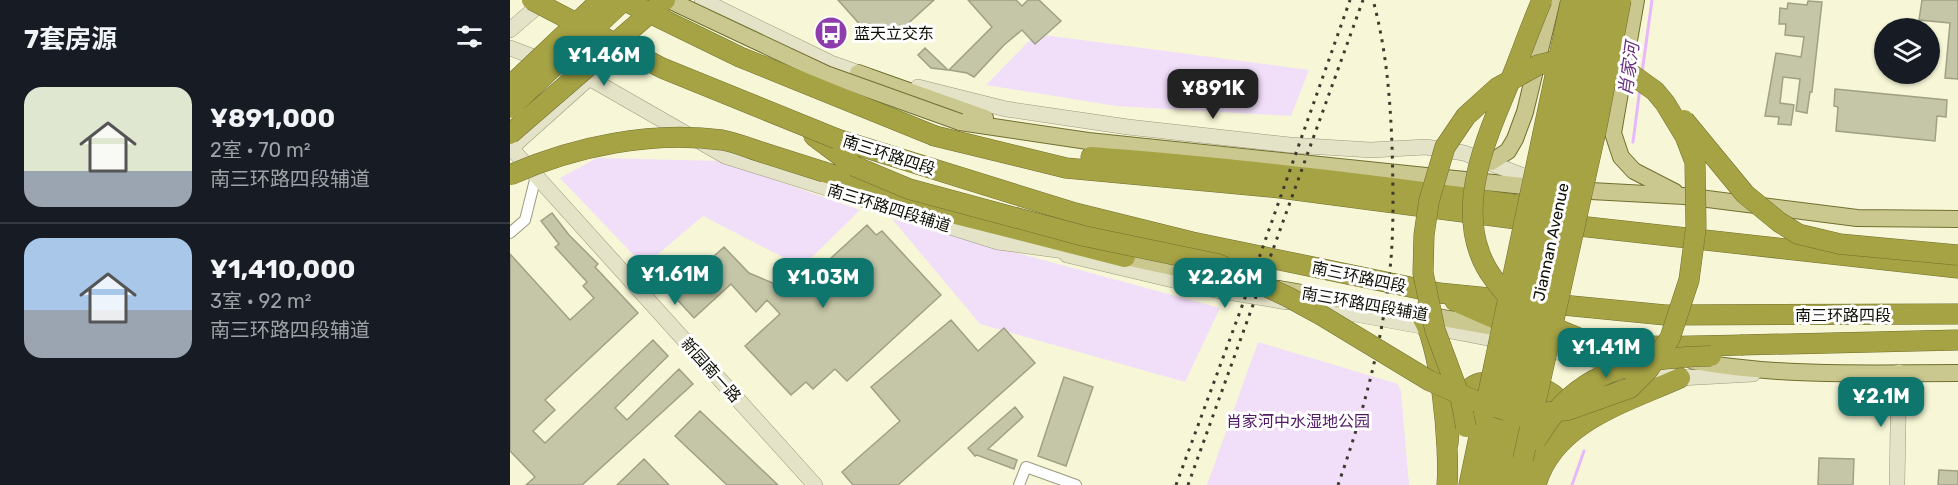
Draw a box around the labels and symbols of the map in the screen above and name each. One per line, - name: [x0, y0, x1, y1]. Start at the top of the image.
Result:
- bus stop icon: 蓝天立交东: [813, 15, 849, 51]
- place label: 蓝天立交东: [854, 24, 934, 43]
- pin: ¥1.46M: [555, 36, 653, 87]
- water label: 肖家河: [1614, 38, 1644, 97]
- pin: ¥891K: [1171, 69, 1255, 120]
- street label: 南三环路四段: [840, 131, 938, 179]
- street label: 南三环路四段辅道: [825, 180, 953, 236]
- street label: Jiannan Avenue: [1529, 181, 1573, 303]
- pin: ¥1.61M: [626, 255, 724, 306]
- pin: ¥1.03M: [774, 258, 872, 309]
- pin: ¥2.26M: [1176, 258, 1274, 309]
- street label: 南三环路四段: [1310, 258, 1408, 296]
- street label: 南三环路四段辅道: [1300, 284, 1430, 324]
- street label: 南三环路四段: [1795, 306, 1891, 325]
- pin: ¥1.41M: [1557, 328, 1655, 379]
- street label: 新园南一路: [677, 334, 745, 406]
- pin: ¥2.1M: [1839, 377, 1923, 428]
- park label: 肖家河中水湿地公园: [1226, 412, 1370, 431]

